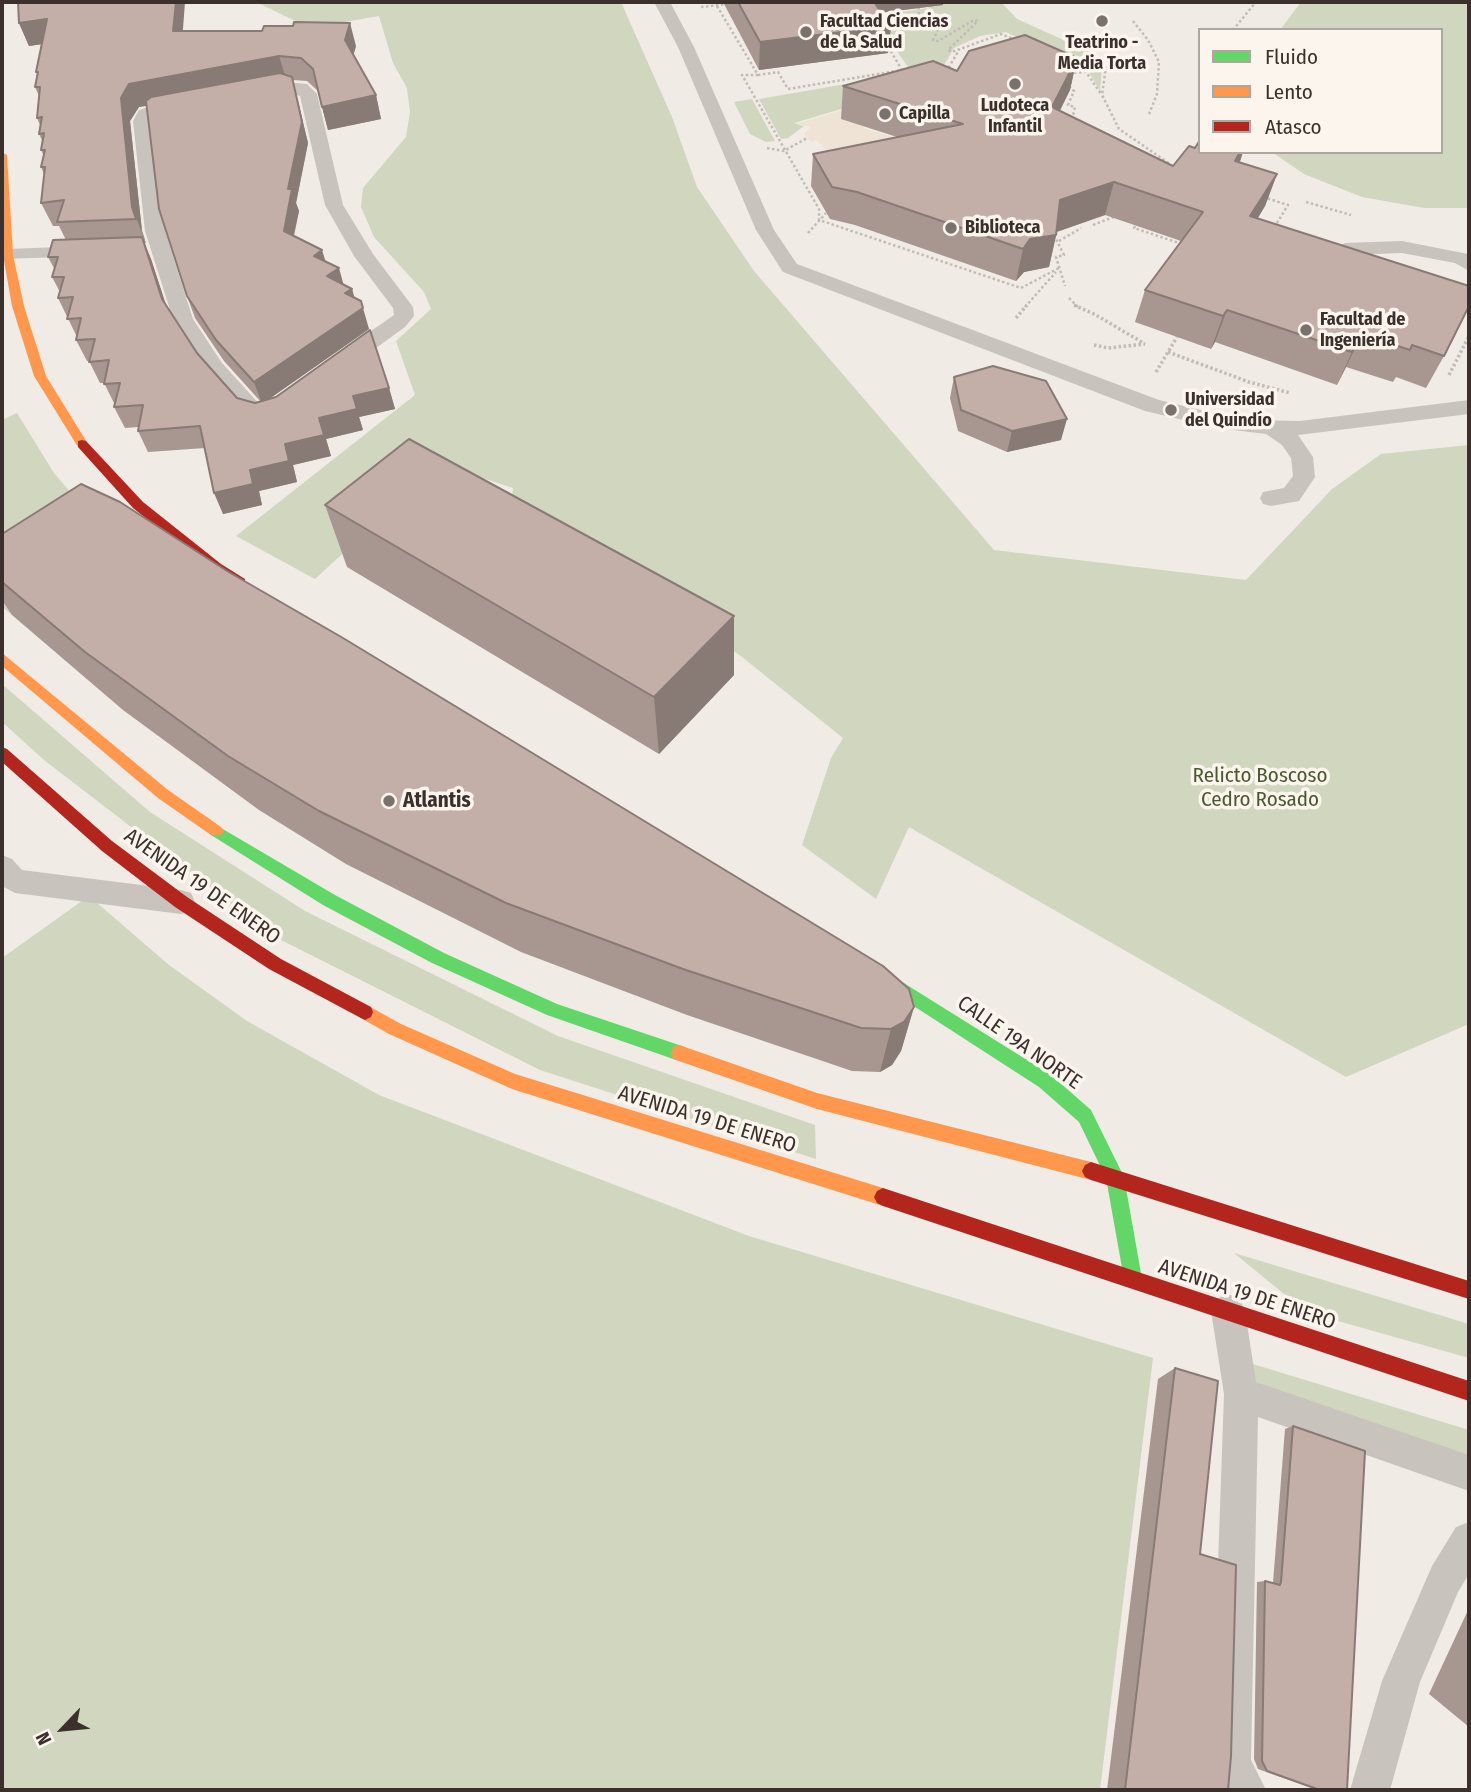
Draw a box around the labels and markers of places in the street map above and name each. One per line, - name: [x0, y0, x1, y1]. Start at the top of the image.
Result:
- place label: Facultad Ciencias de la Salud: [820, 11, 948, 54]
- marker: Teatrino - Media Torta: [1094, 13, 1110, 29]
- marker: Facultad Ciencias de la Salud: [798, 24, 814, 40]
- place label: Teatrino - Media Torta: [1058, 32, 1146, 74]
- marker: Ludoteca Infantil: [1007, 76, 1023, 92]
- place label: Ludoteca Infantil: [981, 95, 1049, 138]
- place label: Capilla: [899, 103, 950, 125]
- marker: Capilla: [877, 106, 893, 122]
- place label: Biblioteca: [965, 217, 1040, 239]
- marker: Biblioteca: [943, 220, 959, 236]
- place label: Facultad de Ingeniería: [1320, 309, 1405, 352]
- marker: Facultad de Ingeniería: [1298, 322, 1314, 338]
- place label: Universidad del Quindío: [1185, 389, 1275, 432]
- marker: Universidad del Quindío: [1163, 402, 1179, 418]
- place label: Atlantis: [403, 788, 471, 814]
- marker: Atlantis: [381, 793, 397, 809]

